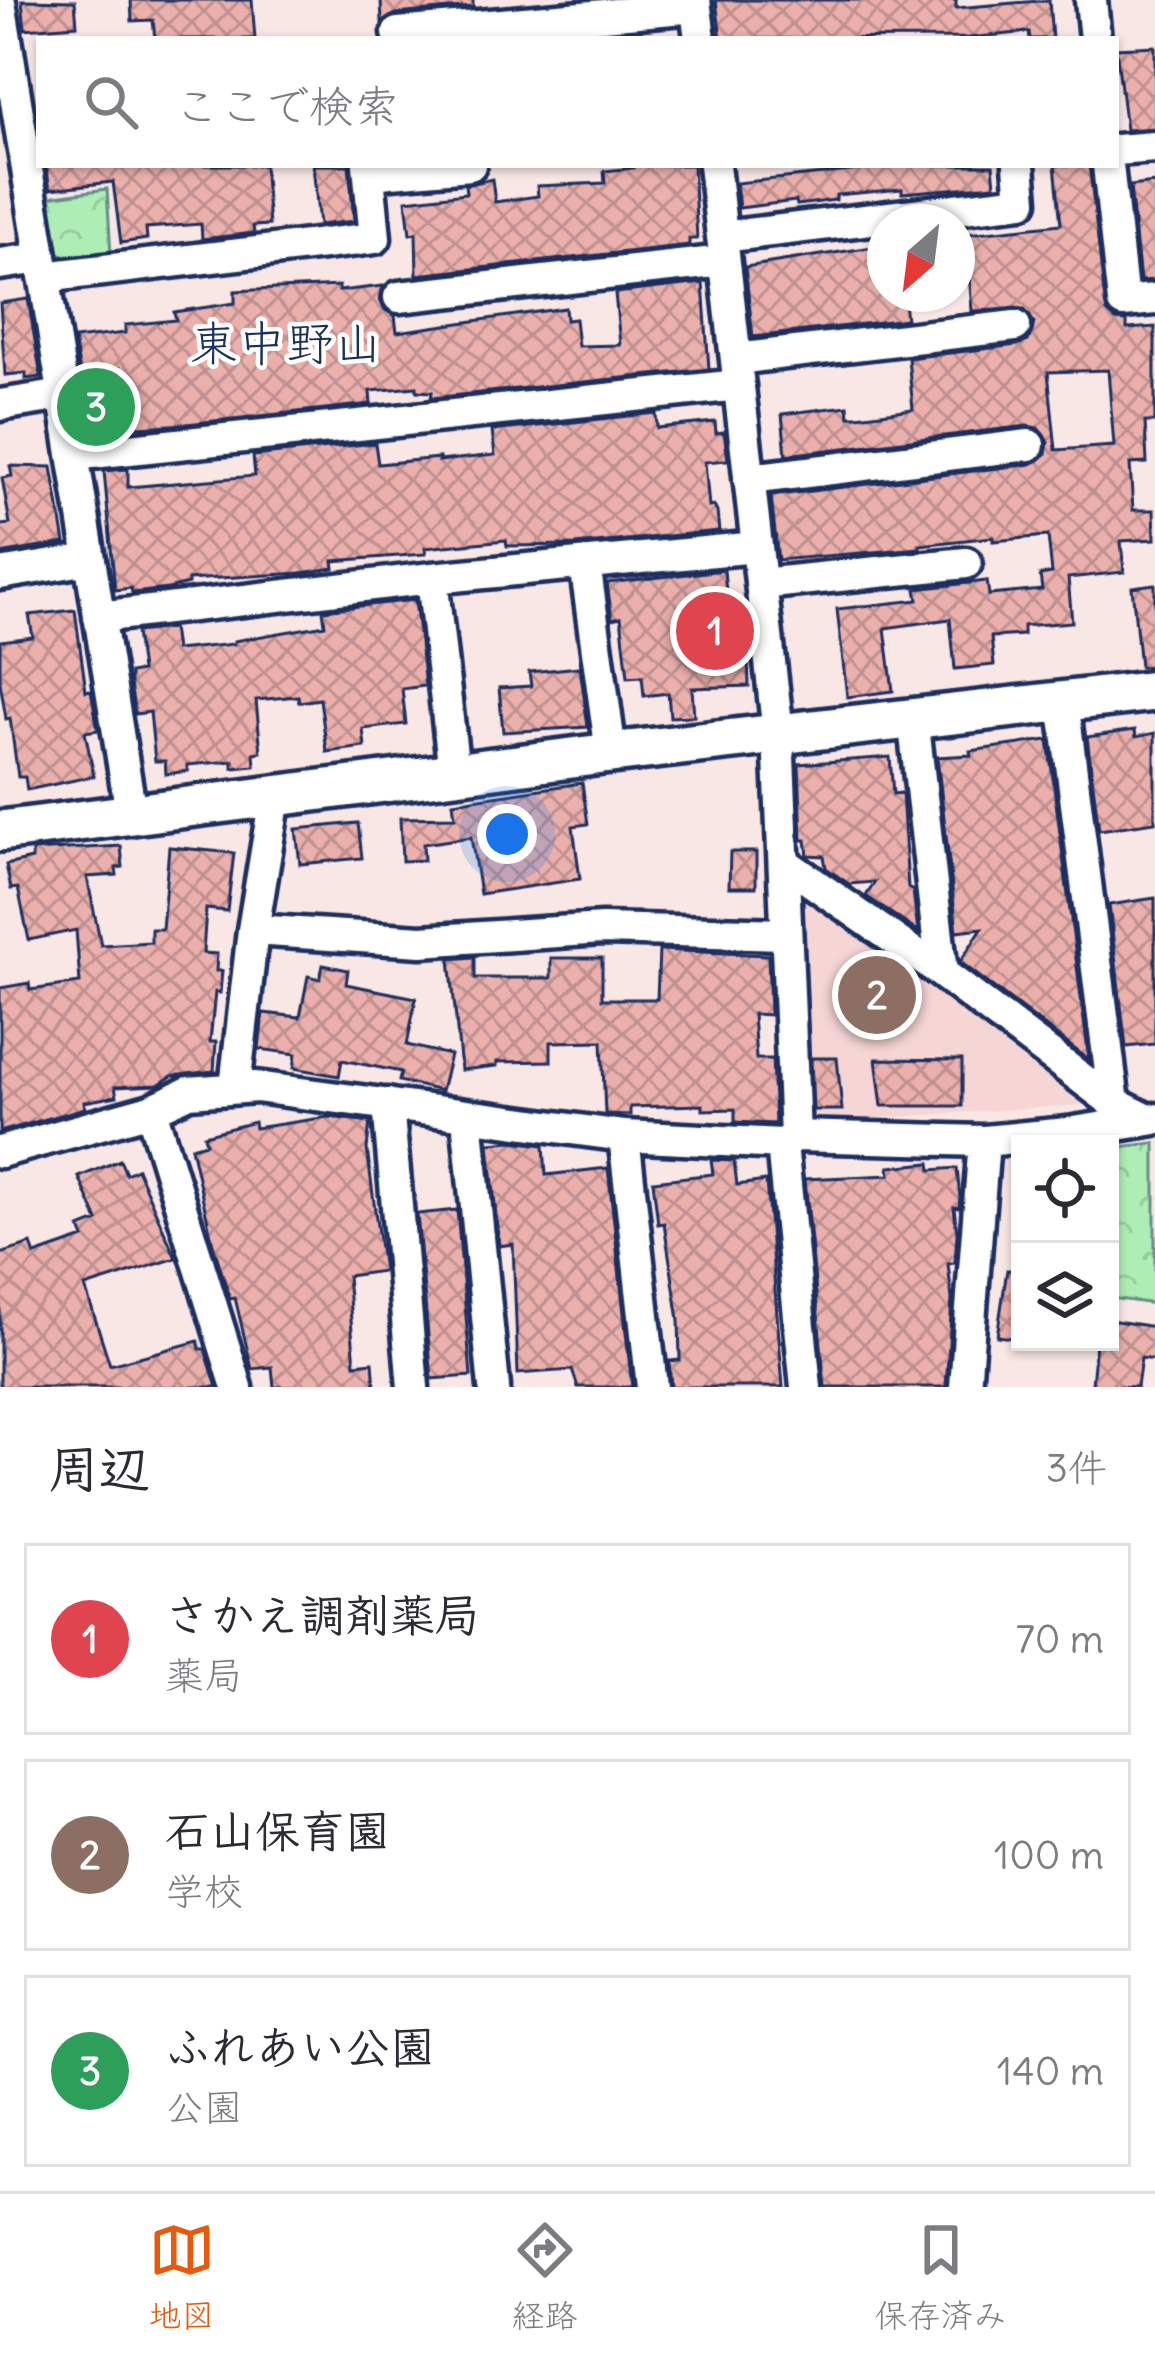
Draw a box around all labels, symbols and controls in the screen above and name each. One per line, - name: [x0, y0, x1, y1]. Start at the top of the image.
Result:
- search box: [36, 36, 1119, 168]
- icon: search: [78, 69, 144, 135]
- text: ここで検索: [174, 78, 399, 134]
- north arrow: [867, 204, 975, 312]
- district label: 東中野山: [190, 313, 382, 373]
- pin: 3: [57, 362, 135, 452]
- pin: 1: [676, 586, 754, 676]
- your location: [477, 804, 537, 864]
- pin: 2: [838, 950, 916, 1040]
- map controls: [1011, 1135, 1119, 1351]
- button: locate: [1011, 1135, 1119, 1243]
- button: layers: [1011, 1243, 1119, 1351]
- text: 周辺: [48, 1437, 150, 1501]
- text: 3件: [1046, 1444, 1107, 1493]
- text: さかえ調剤薬局: [165, 1587, 480, 1643]
- text: 1: [82, 1615, 98, 1664]
- text: 70 m: [1016, 1615, 1104, 1664]
- text: 薬局: [165, 1651, 243, 1700]
- text: 石山保育園: [165, 1803, 390, 1859]
- text: 2: [79, 1831, 101, 1880]
- text: 100 m: [994, 1831, 1104, 1880]
- text: 学校: [165, 1867, 243, 1916]
- text: ふれあい公園: [165, 2019, 435, 2075]
- text: 3: [79, 2047, 101, 2096]
- text: 140 m: [997, 2047, 1104, 2096]
- text: 公園: [165, 2083, 243, 2132]
- tab: 地図: [149, 2217, 215, 2337]
- tab: 経路: [512, 2217, 578, 2337]
- tab: 保存済み: [875, 2217, 1007, 2337]

